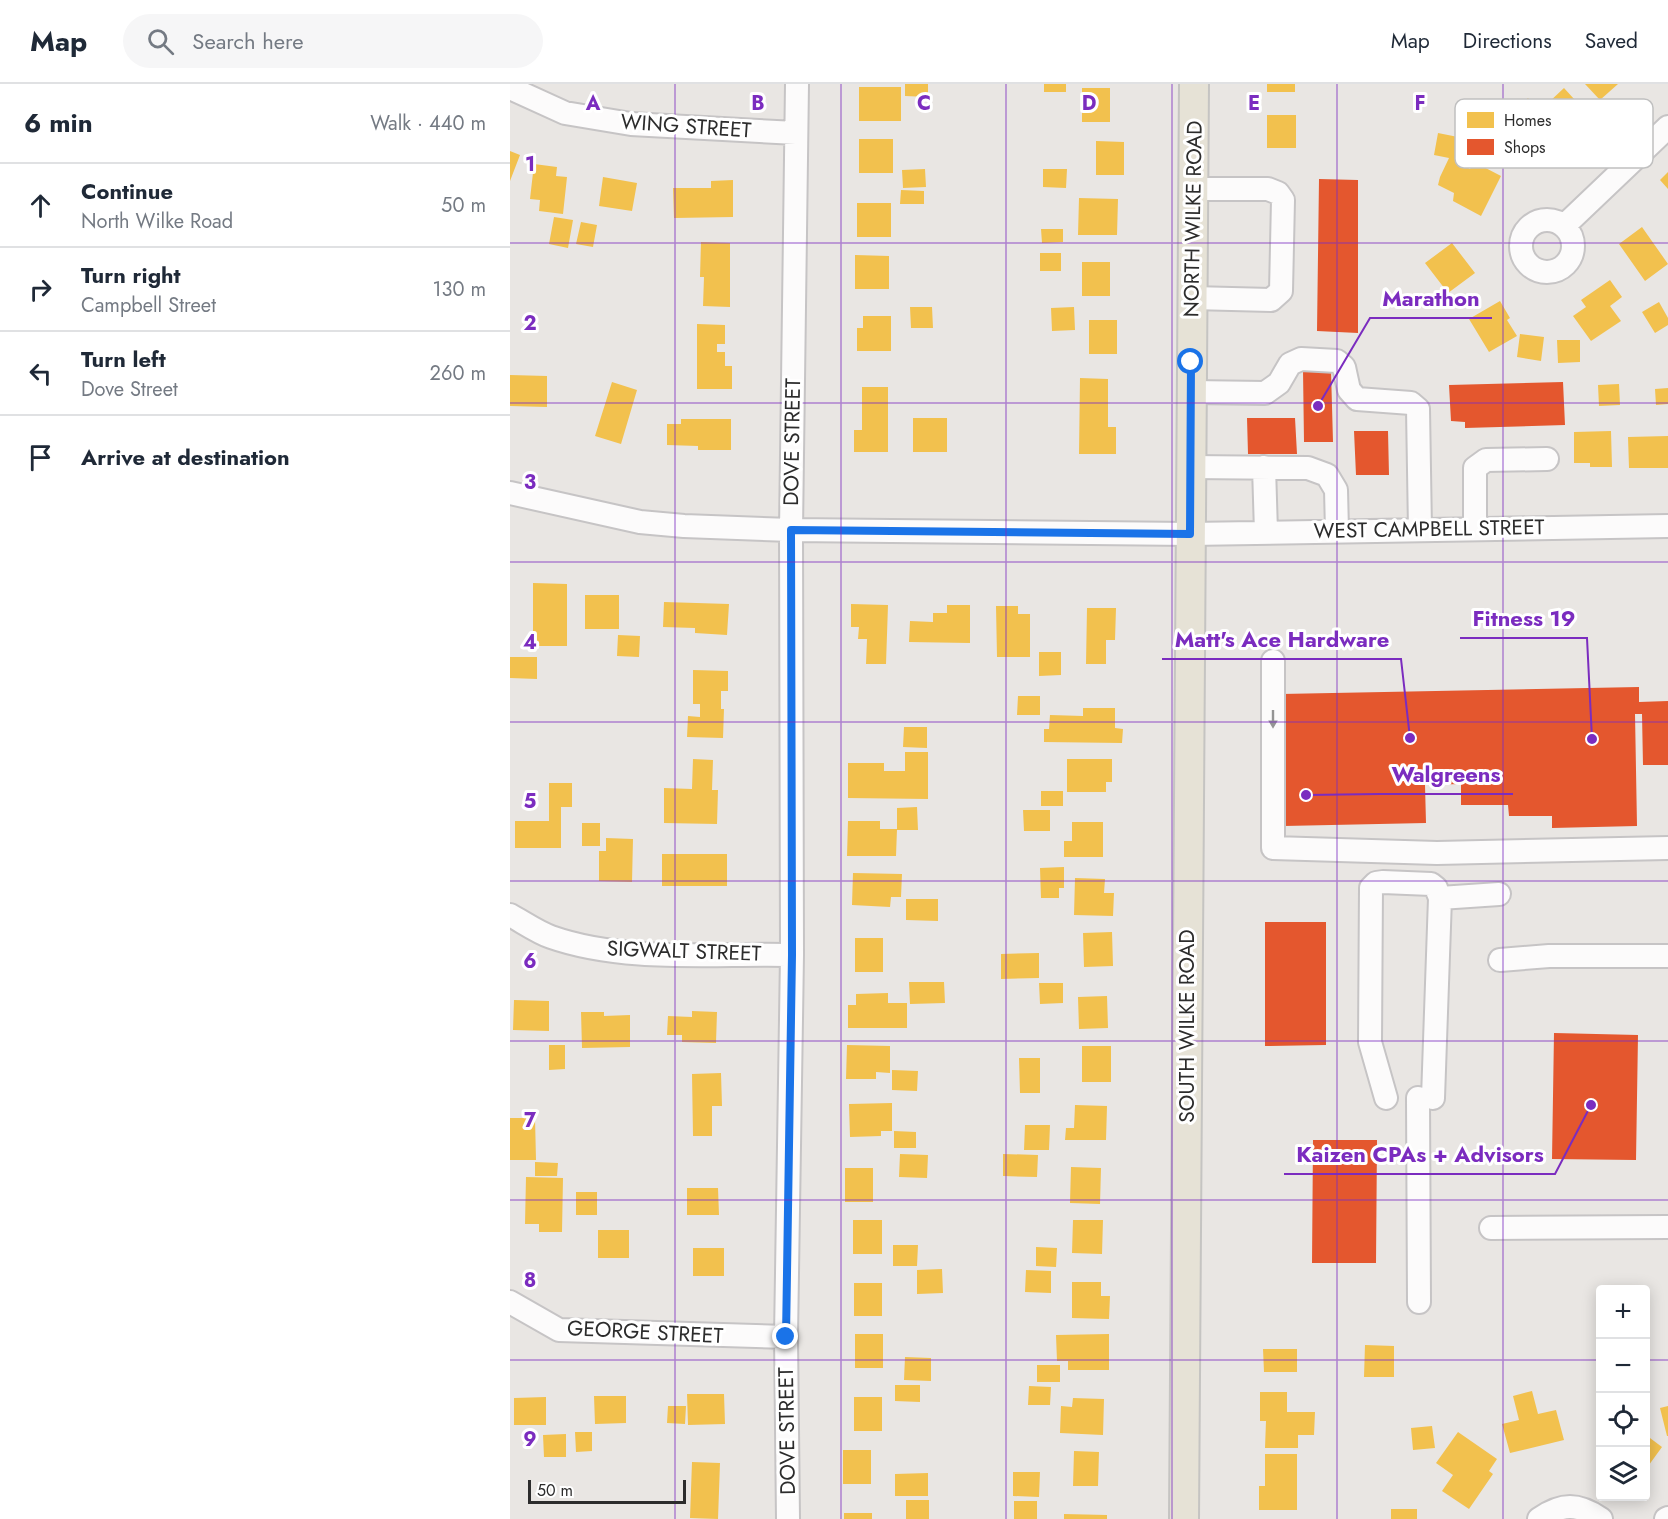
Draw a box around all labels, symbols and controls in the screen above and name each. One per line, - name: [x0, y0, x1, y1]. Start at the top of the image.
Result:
- search box: [123, 14, 543, 68]
- text: Map: [30, 21, 87, 62]
- icon: search: [144, 25, 177, 58]
- text: Search here: [192, 25, 304, 57]
- text: Map: [1391, 26, 1430, 56]
- text: Directions: [1463, 26, 1552, 56]
- text: Saved: [1585, 26, 1638, 56]
- text: A: [585, 89, 601, 118]
- text: B: [751, 89, 765, 118]
- text: C: [917, 89, 931, 118]
- text: D: [1082, 89, 1096, 118]
- text: E: [1248, 89, 1260, 118]
- text: F: [1414, 89, 1426, 118]
- legend: [1455, 99, 1653, 168]
- text: 6 min: [24, 104, 93, 142]
- street label: WING STREET: [620, 106, 752, 146]
- text: Walk · 440 m: [370, 109, 486, 138]
- text: Homes: [1504, 109, 1551, 132]
- street label: NORTH WILKE ROAD: [1176, 120, 1210, 318]
- text: Shops: [1504, 136, 1545, 159]
- text: 1: [525, 150, 535, 179]
- text: Continue: [81, 175, 173, 207]
- icon: ahead: [24, 189, 57, 222]
- text: 50 m: [441, 191, 486, 220]
- text: North Wilke Road: [81, 207, 233, 236]
- text: Turn right: [81, 259, 181, 291]
- icon: right: [24, 273, 57, 306]
- text: 130 m: [432, 275, 486, 304]
- callout: Marathon: [1370, 278, 1492, 318]
- text: Marathon: [1382, 282, 1480, 314]
- text: Campbell Street: [81, 291, 216, 320]
- text: 2: [523, 309, 537, 338]
- text: Turn left: [81, 343, 166, 375]
- route start: [1177, 348, 1203, 374]
- icon: left: [24, 357, 57, 390]
- text: 260 m: [430, 359, 486, 388]
- text: Dove Street: [81, 375, 178, 404]
- street label: DOVE STREET: [776, 378, 808, 506]
- icon: arrive: [24, 441, 57, 474]
- text: Arrive at destination: [81, 441, 290, 473]
- text: 3: [524, 468, 536, 497]
- street label: WEST CAMPBELL STREET: [1313, 512, 1545, 546]
- callout: Fitness 19: [1460, 598, 1587, 638]
- text: Fitness 19: [1472, 602, 1576, 634]
- callout: Matt's Ace Hardware: [1162, 619, 1401, 659]
- text: Matt's Ace Hardware: [1175, 623, 1389, 655]
- text: 4: [523, 628, 537, 657]
- one-way arrow: [1268, 710, 1278, 729]
- callout: Walgreens: [1379, 754, 1513, 794]
- text: Walgreens: [1391, 758, 1501, 790]
- text: 5: [524, 787, 537, 816]
- street label: SOUTH WILKE ROAD: [1172, 929, 1202, 1123]
- street label: SIGWALT STREET: [606, 933, 762, 969]
- text: 6: [523, 947, 537, 976]
- text: 7: [524, 1106, 537, 1135]
- callout: Kaizen CPAs + Advisors: [1284, 1134, 1555, 1174]
- text: Kaizen CPAs + Advisors: [1296, 1138, 1544, 1170]
- text: 8: [524, 1266, 536, 1295]
- map controls: [1596, 1285, 1650, 1501]
- button: +: [1596, 1285, 1650, 1339]
- street label: GEORGE STREET: [566, 1313, 724, 1351]
- route end: [772, 1323, 798, 1349]
- button: −: [1596, 1339, 1650, 1393]
- street label: DOVE STREET: [771, 1367, 803, 1495]
- button: locate: [1596, 1393, 1650, 1447]
- text: 9: [523, 1425, 537, 1454]
- button: layers: [1596, 1447, 1650, 1501]
- scale bar: [528, 1477, 686, 1504]
- text: 50 m: [537, 1479, 573, 1502]

